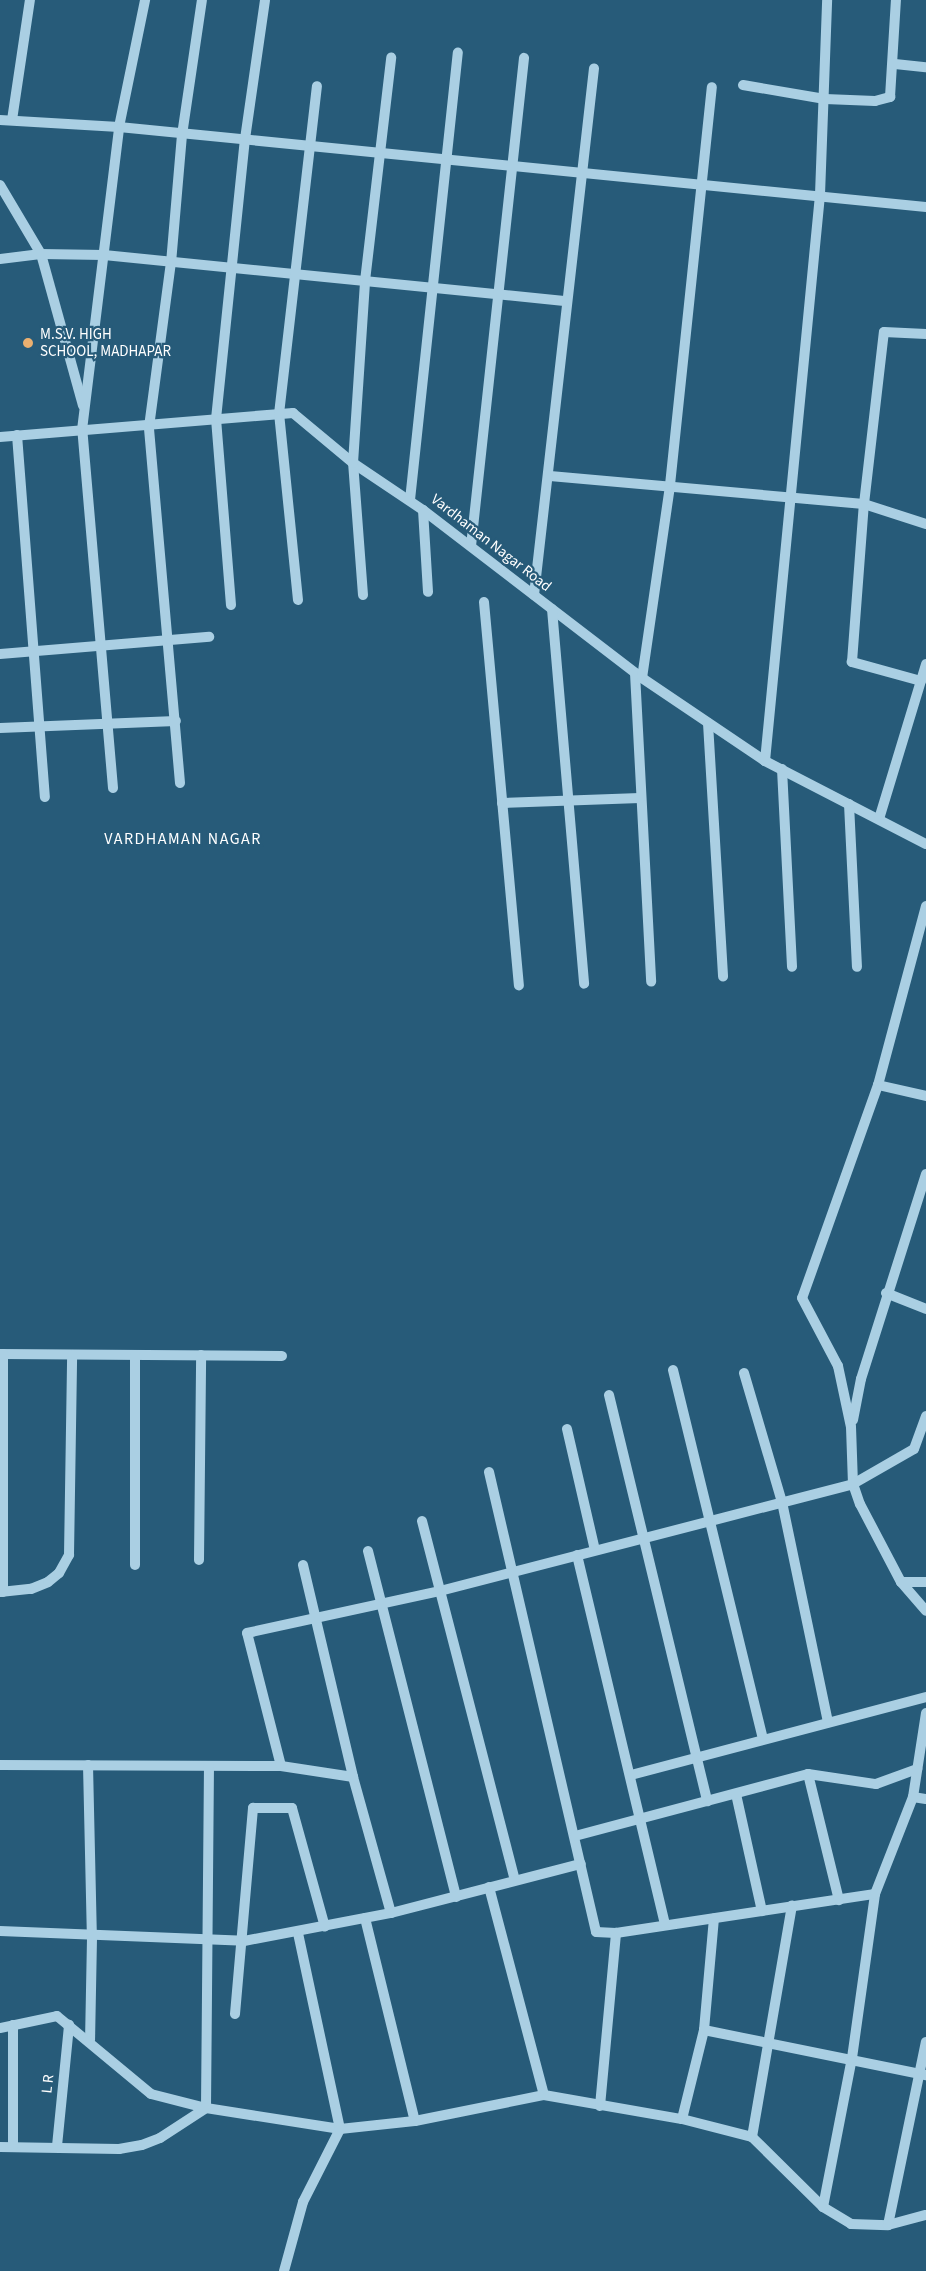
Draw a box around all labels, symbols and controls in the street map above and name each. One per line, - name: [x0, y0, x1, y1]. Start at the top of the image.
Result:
- place label: M.S.V. HIGH SCHOOL, MADHAPAR: [40, 325, 171, 360]
- marker: M.S.V. HIGH SCHOOL, MADHAPAR: [21, 336, 35, 350]
- street label: Vardhaman Nagar Road: [427, 490, 555, 596]
- district label: VARDHAMAN NAGAR: [104, 829, 262, 849]
- street label: L R: [38, 2074, 58, 2094]

